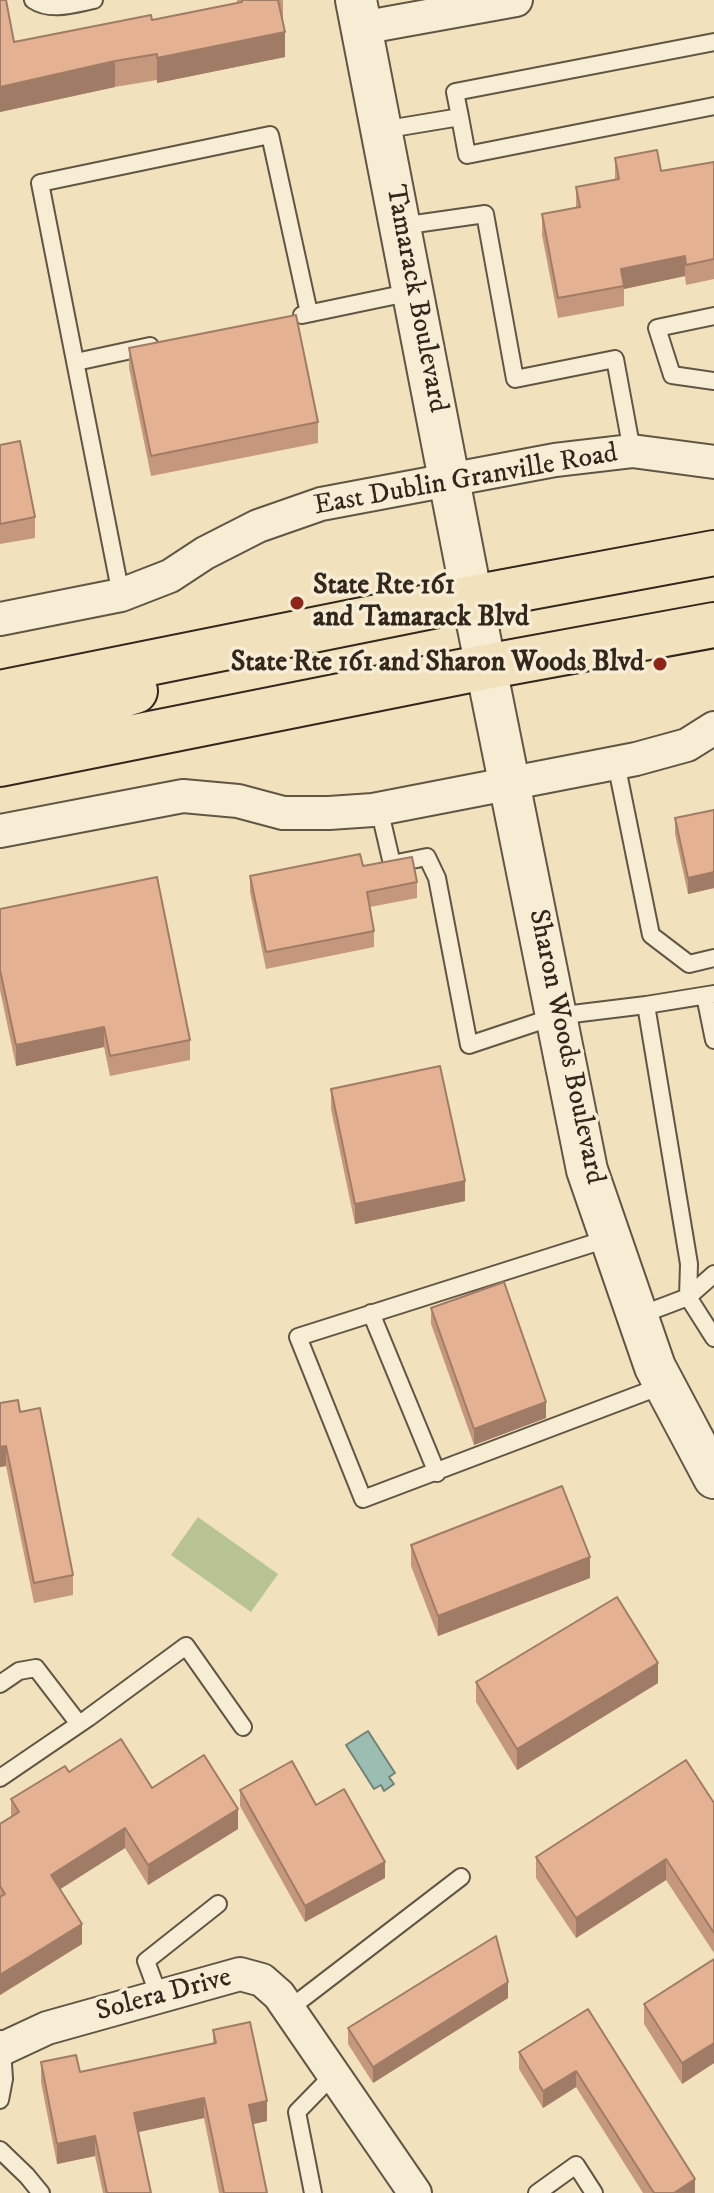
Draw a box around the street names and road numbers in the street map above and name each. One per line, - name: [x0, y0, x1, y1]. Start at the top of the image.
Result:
- street label: Tamarack Boulevard: [376, 182, 454, 416]
- street label: East Dublin Granville Road: [311, 438, 621, 524]
- street label: Sharon Woods Boulevard: [519, 907, 611, 1187]
- street label: Solera Drive: [93, 1962, 235, 2030]

